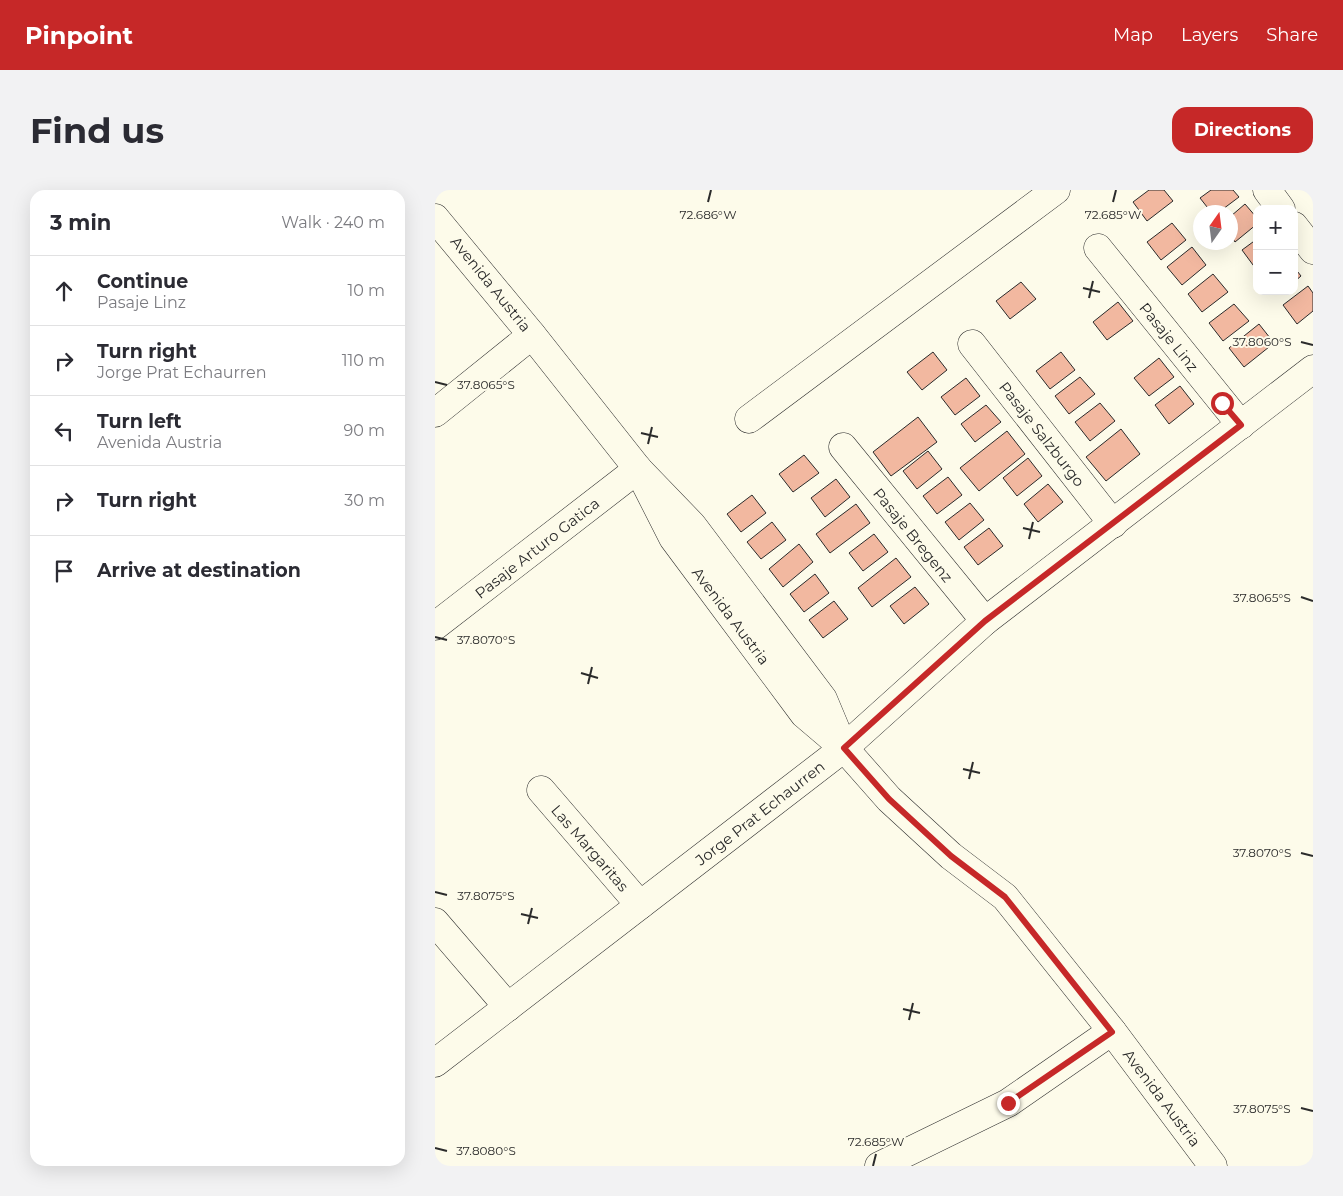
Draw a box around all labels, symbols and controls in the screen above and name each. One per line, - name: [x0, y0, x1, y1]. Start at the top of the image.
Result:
- text: Pinpoint: [25, 21, 133, 50]
- text: Map: [1113, 24, 1153, 46]
- text: Layers: [1181, 24, 1238, 46]
- text: Share: [1266, 24, 1318, 46]
- button: Directions: [1172, 107, 1313, 153]
- text: Find us: [30, 109, 164, 152]
- north arrow: [1193, 205, 1238, 250]
- map controls: [1253, 205, 1298, 295]
- button: +: [1253, 205, 1298, 250]
- text: 72.686°W: [679, 207, 737, 222]
- text: 72.685°W: [1085, 207, 1141, 222]
- text: 3 min: [50, 210, 111, 235]
- text: Walk · 240 m: [281, 213, 385, 232]
- street label: Avenida Austria: [447, 232, 535, 336]
- button: −: [1253, 250, 1298, 295]
- text: Continue: [97, 270, 188, 293]
- icon: ahead: [50, 277, 78, 305]
- text: 10 m: [347, 281, 385, 300]
- text: Pasaje Linz: [97, 293, 186, 312]
- street label: Pasaje Linz: [1135, 299, 1203, 376]
- text: 37.8060°S: [1232, 334, 1292, 349]
- text: Turn right: [97, 340, 197, 363]
- icon: right: [50, 347, 78, 375]
- text: 110 m: [342, 351, 385, 370]
- text: Jorge Prat Echaurren: [97, 363, 267, 382]
- text: 37.8065°S: [457, 377, 515, 392]
- street label: Pasaje Salzburgo: [995, 378, 1089, 490]
- route start: [1211, 392, 1234, 415]
- text: Turn left: [97, 410, 182, 433]
- icon: left: [50, 417, 78, 445]
- text: 90 m: [343, 421, 385, 440]
- text: Avenida Austria: [97, 433, 222, 452]
- street label: Pasaje Bregenz: [869, 484, 957, 586]
- icon: right: [50, 487, 78, 515]
- text: Turn right: [97, 489, 197, 512]
- text: 30 m: [344, 491, 385, 510]
- street label: Pasaje Arturo Gatica: [471, 493, 603, 603]
- icon: arrive: [50, 557, 78, 585]
- text: Arrive at destination: [97, 559, 301, 582]
- street label: Avenida Austria: [688, 563, 774, 669]
- text: 37.8065°S: [1233, 590, 1291, 605]
- text: 37.8070°S: [457, 632, 515, 647]
- street label: Jorge Prat Echaurren: [691, 757, 828, 870]
- street label: Las Margaritas: [547, 801, 633, 895]
- text: 37.8070°S: [1233, 845, 1291, 860]
- text: 37.8075°S: [457, 888, 515, 903]
- street label: Avenida Austria: [1119, 1045, 1205, 1151]
- route end: [997, 1092, 1020, 1115]
- text: 37.8075°S: [1233, 1101, 1291, 1116]
- text: 72.685°W: [848, 1134, 904, 1149]
- text: 37.8080°S: [456, 1143, 516, 1158]

